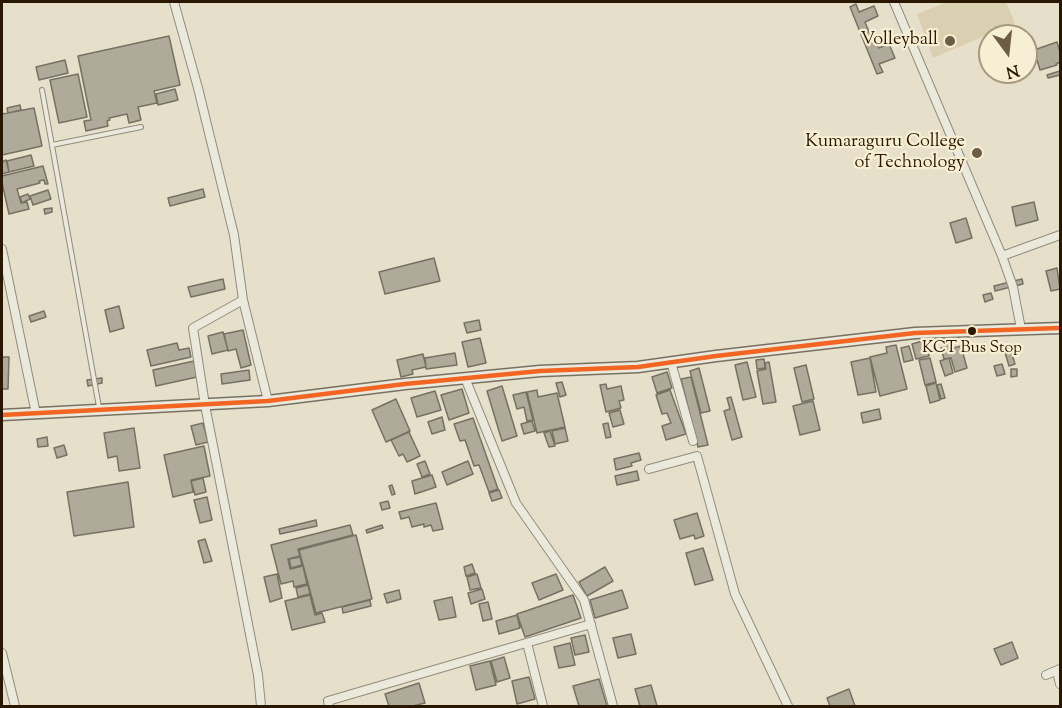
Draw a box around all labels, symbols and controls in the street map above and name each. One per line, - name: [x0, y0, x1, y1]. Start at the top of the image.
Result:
- north arrow: [978, 24, 1038, 84]
- place label: Volleyball: [861, 30, 938, 52]
- marker: Volleyball: [943, 34, 957, 48]
- text: N: [1003, 57, 1021, 83]
- place label: Kumaraguru College of Technology: [805, 132, 965, 174]
- marker: Kumaraguru College of Technology: [970, 146, 984, 160]
- marker: KCT Bus Stop: [966, 325, 978, 337]
- place label: KCT Bus Stop: [922, 339, 1022, 359]

